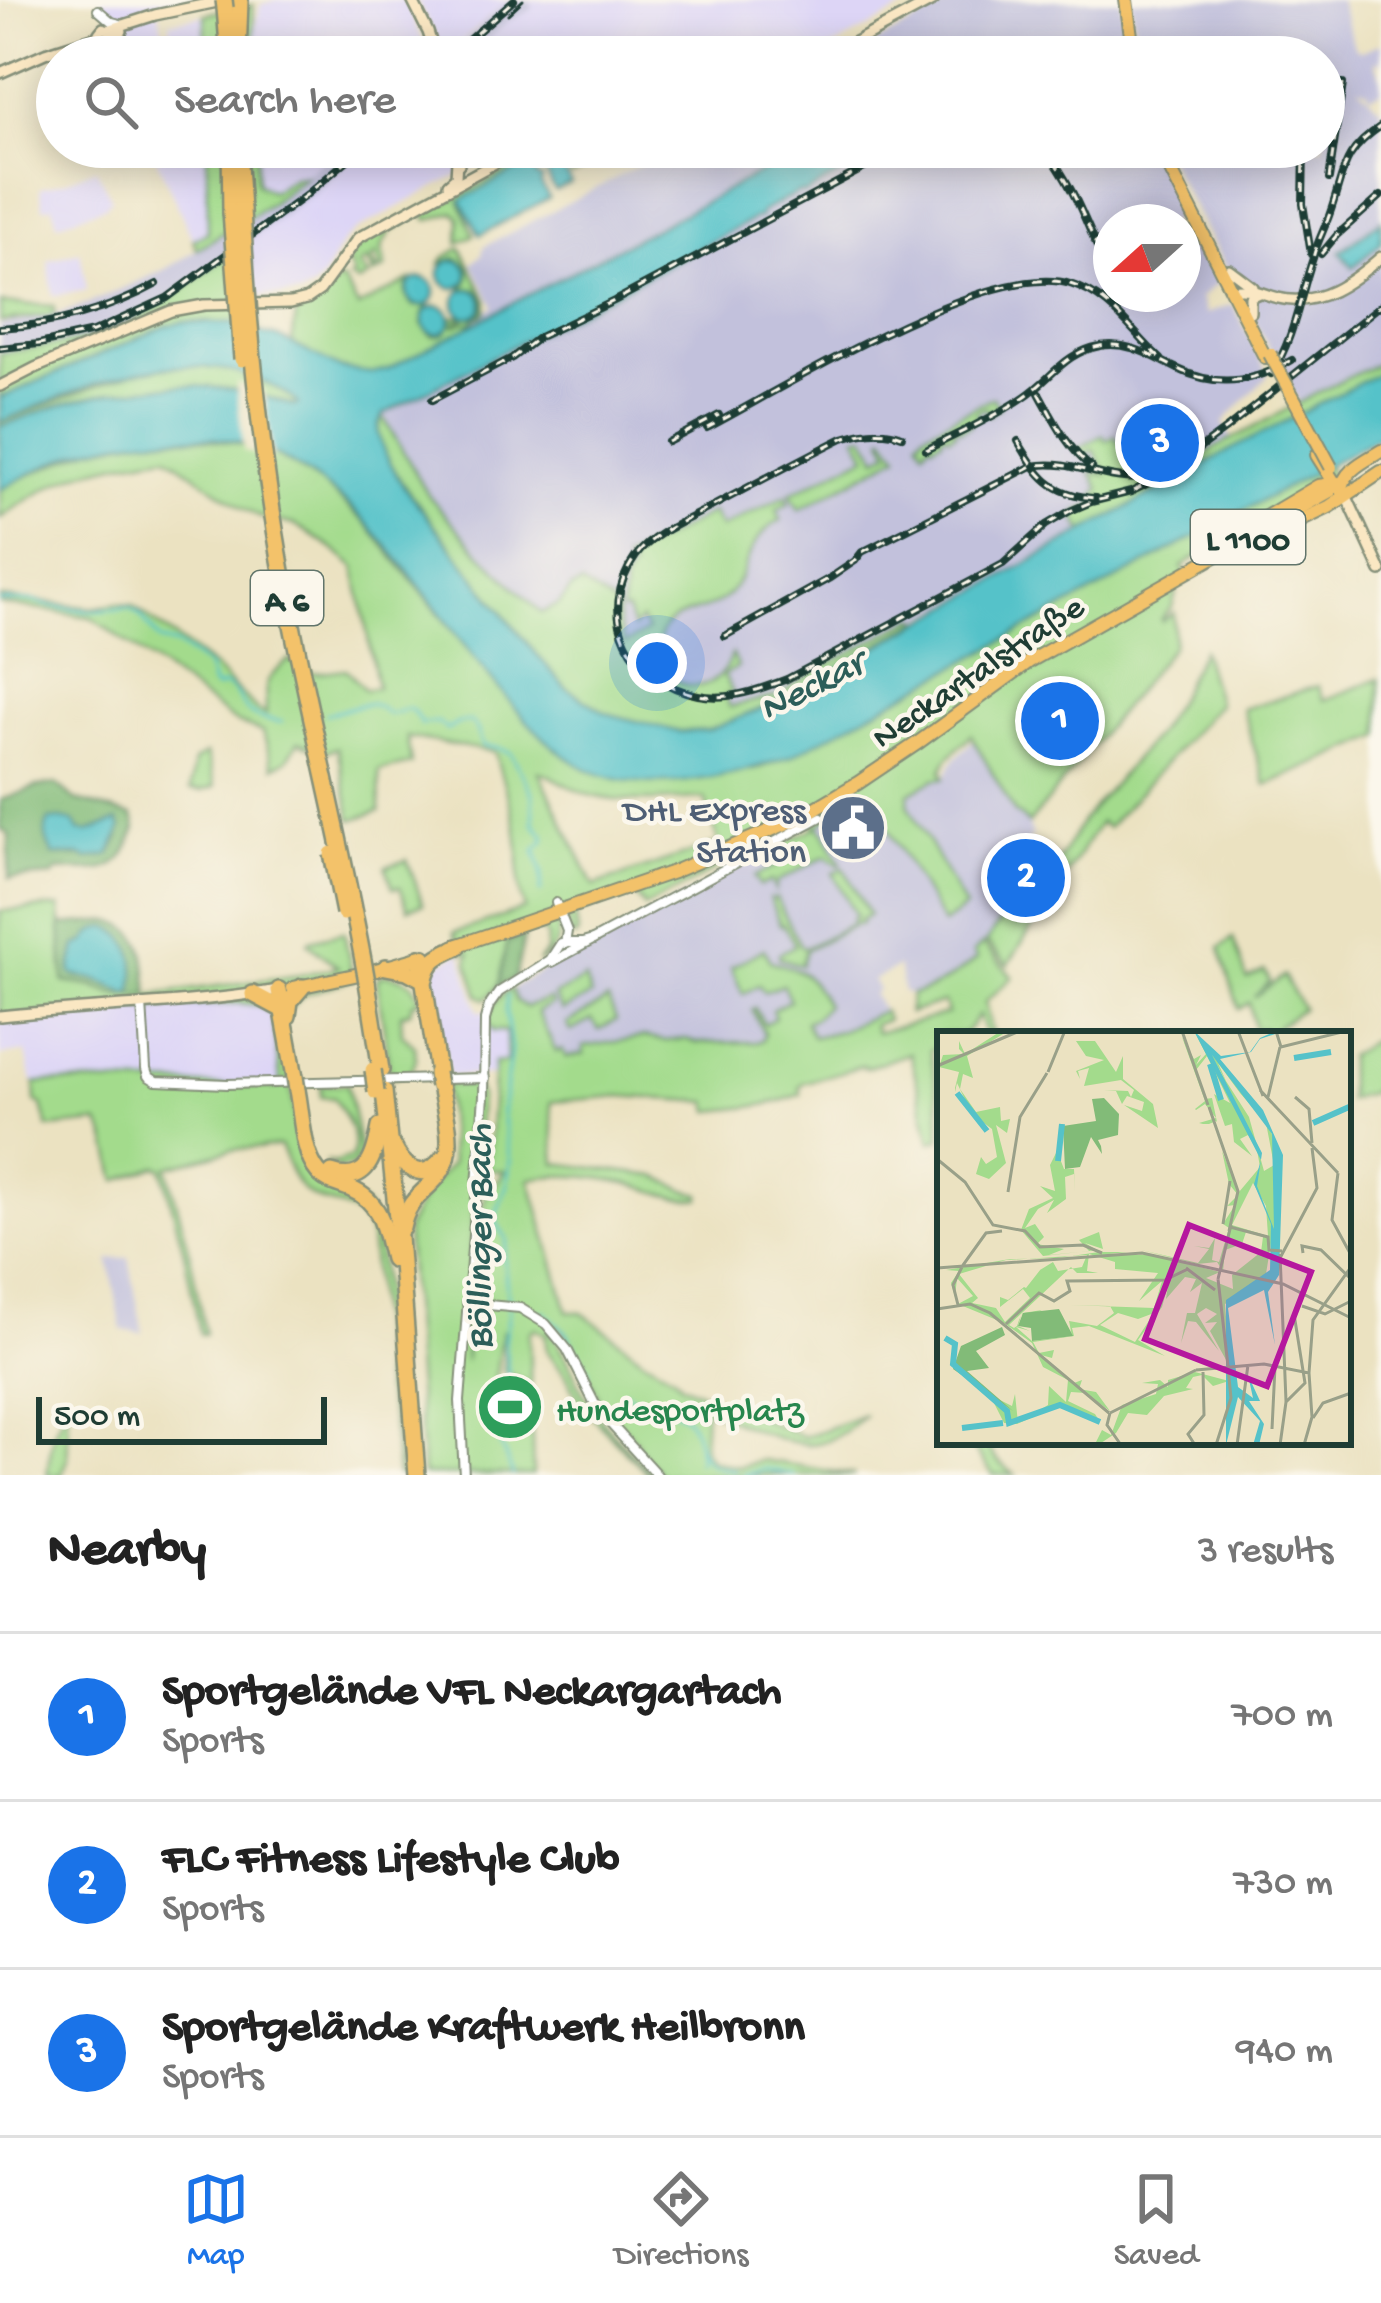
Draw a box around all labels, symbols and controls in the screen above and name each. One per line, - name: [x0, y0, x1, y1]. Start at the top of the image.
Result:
- search box: [36, 36, 1345, 168]
- icon: search: [78, 69, 144, 135]
- text: Search here: [174, 76, 396, 129]
- north arrow: [1093, 204, 1201, 312]
- pin: 3: [1121, 398, 1199, 488]
- road number: L 1100: [1191, 510, 1305, 564]
- road number: A 6: [251, 571, 323, 625]
- street label: Neckartalstraße: [865, 587, 1094, 761]
- your location: [627, 633, 687, 693]
- water label: Neckar: [753, 639, 880, 734]
- pin: 1: [1021, 676, 1099, 766]
- place label: DHL Express Station: [621, 792, 808, 876]
- public building icon: DHL Express Station: [818, 793, 888, 863]
- pin: 2: [987, 833, 1065, 923]
- inset map: [937, 1031, 1351, 1445]
- water label: Böllinger Bach: [460, 1123, 506, 1350]
- sports icon: Hundesportplatz: [475, 1372, 545, 1442]
- scale bar: [36, 1391, 327, 1444]
- place label: Hundesportplatz: [556, 1392, 805, 1435]
- text: 500 m: [54, 1399, 140, 1437]
- text: Nearby: [48, 1523, 206, 1583]
- text: 3 results: [1198, 1530, 1333, 1576]
- text: Sportgelände VFL Neckargartach: [162, 1667, 781, 1720]
- text: 1: [79, 1694, 95, 1740]
- text: 700 m: [1232, 1694, 1333, 1740]
- text: Sports: [162, 1720, 264, 1766]
- text: FLC Fitness Lifestyle Club: [162, 1835, 619, 1888]
- text: 2: [77, 1862, 97, 1908]
- text: 730 m: [1233, 1862, 1333, 1908]
- text: Sports: [162, 1888, 264, 1934]
- text: Sportgelände Kraftwerk Heilbronn: [162, 2003, 805, 2056]
- text: 3: [77, 2030, 97, 2076]
- text: 940 m: [1236, 2030, 1333, 2076]
- text: Sports: [162, 2056, 264, 2102]
- tab: Map: [183, 2166, 249, 2276]
- tab: Directions: [614, 2166, 748, 2276]
- tab: Saved: [1114, 2166, 1198, 2276]

